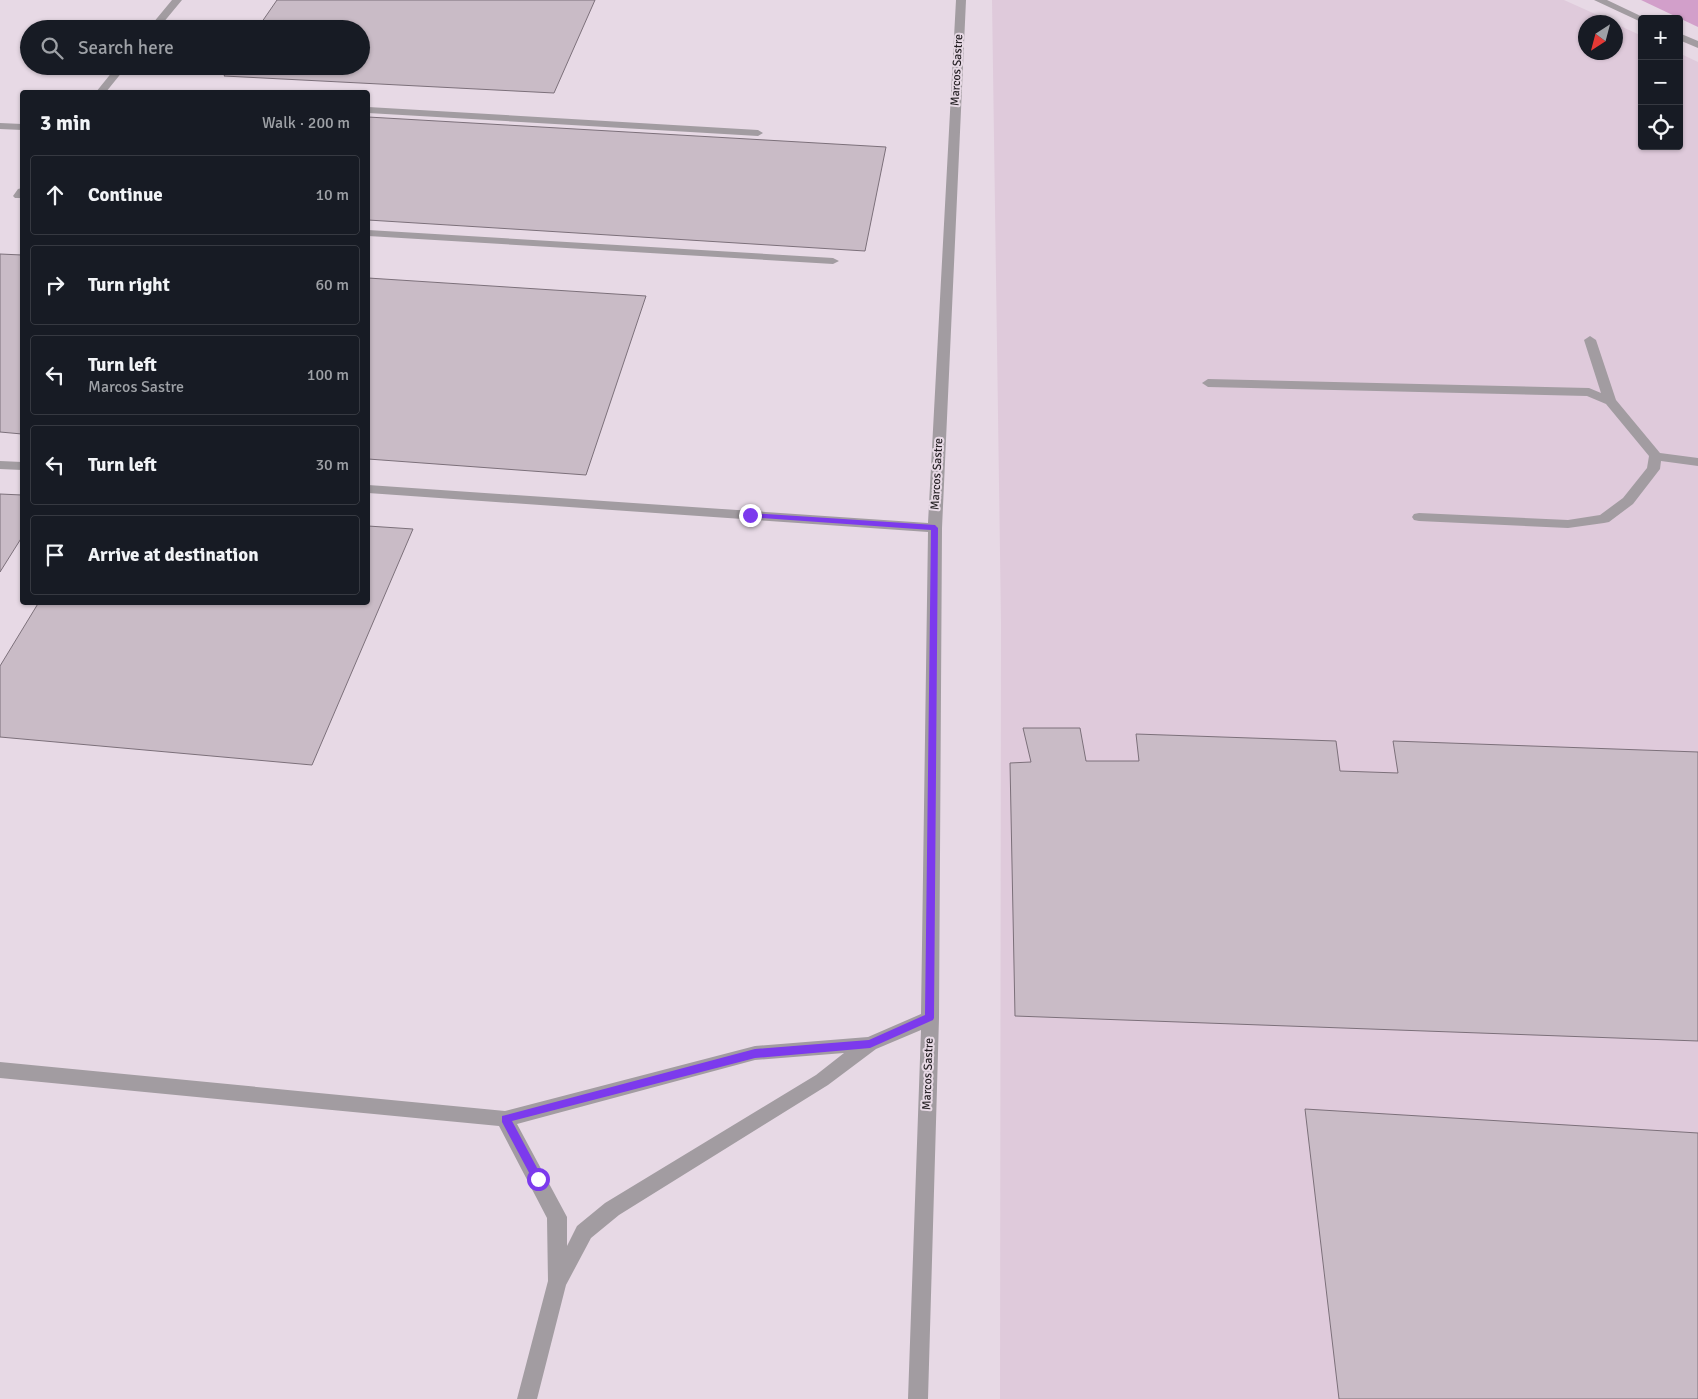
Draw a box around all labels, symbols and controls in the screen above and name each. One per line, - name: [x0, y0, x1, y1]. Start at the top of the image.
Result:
- north arrow: [1578, 15, 1623, 60]
- map controls: [1638, 15, 1683, 150]
- button: +: [1638, 15, 1683, 60]
- search box: [20, 20, 370, 75]
- icon: search: [38, 34, 66, 62]
- street label: Marcos Sastre: [948, 34, 966, 106]
- text: Search here: [78, 36, 174, 60]
- button: −: [1638, 60, 1683, 105]
- button: locate: [1638, 105, 1683, 150]
- text: 3 min: [40, 110, 91, 136]
- text: Walk · 200 m: [262, 113, 350, 133]
- icon: ahead: [41, 181, 69, 209]
- text: Continue: [88, 183, 163, 207]
- text: 10 m: [315, 185, 349, 205]
- icon: right: [41, 271, 69, 299]
- text: Turn right: [88, 273, 170, 297]
- text: 60 m: [315, 275, 349, 295]
- text: Turn left: [88, 353, 157, 377]
- icon: left: [41, 361, 69, 389]
- text: 100 m: [307, 365, 349, 385]
- text: Marcos Sastre: [88, 377, 184, 397]
- street label: Marcos Sastre: [928, 438, 946, 510]
- icon: left: [41, 451, 69, 479]
- text: Turn left: [88, 453, 157, 477]
- text: 30 m: [315, 455, 349, 475]
- route end: [739, 504, 762, 527]
- icon: arrive: [41, 541, 69, 569]
- text: Arrive at destination: [88, 543, 259, 567]
- street label: Marcos Sastre: [919, 1038, 937, 1110]
- route start: [527, 1168, 550, 1191]

